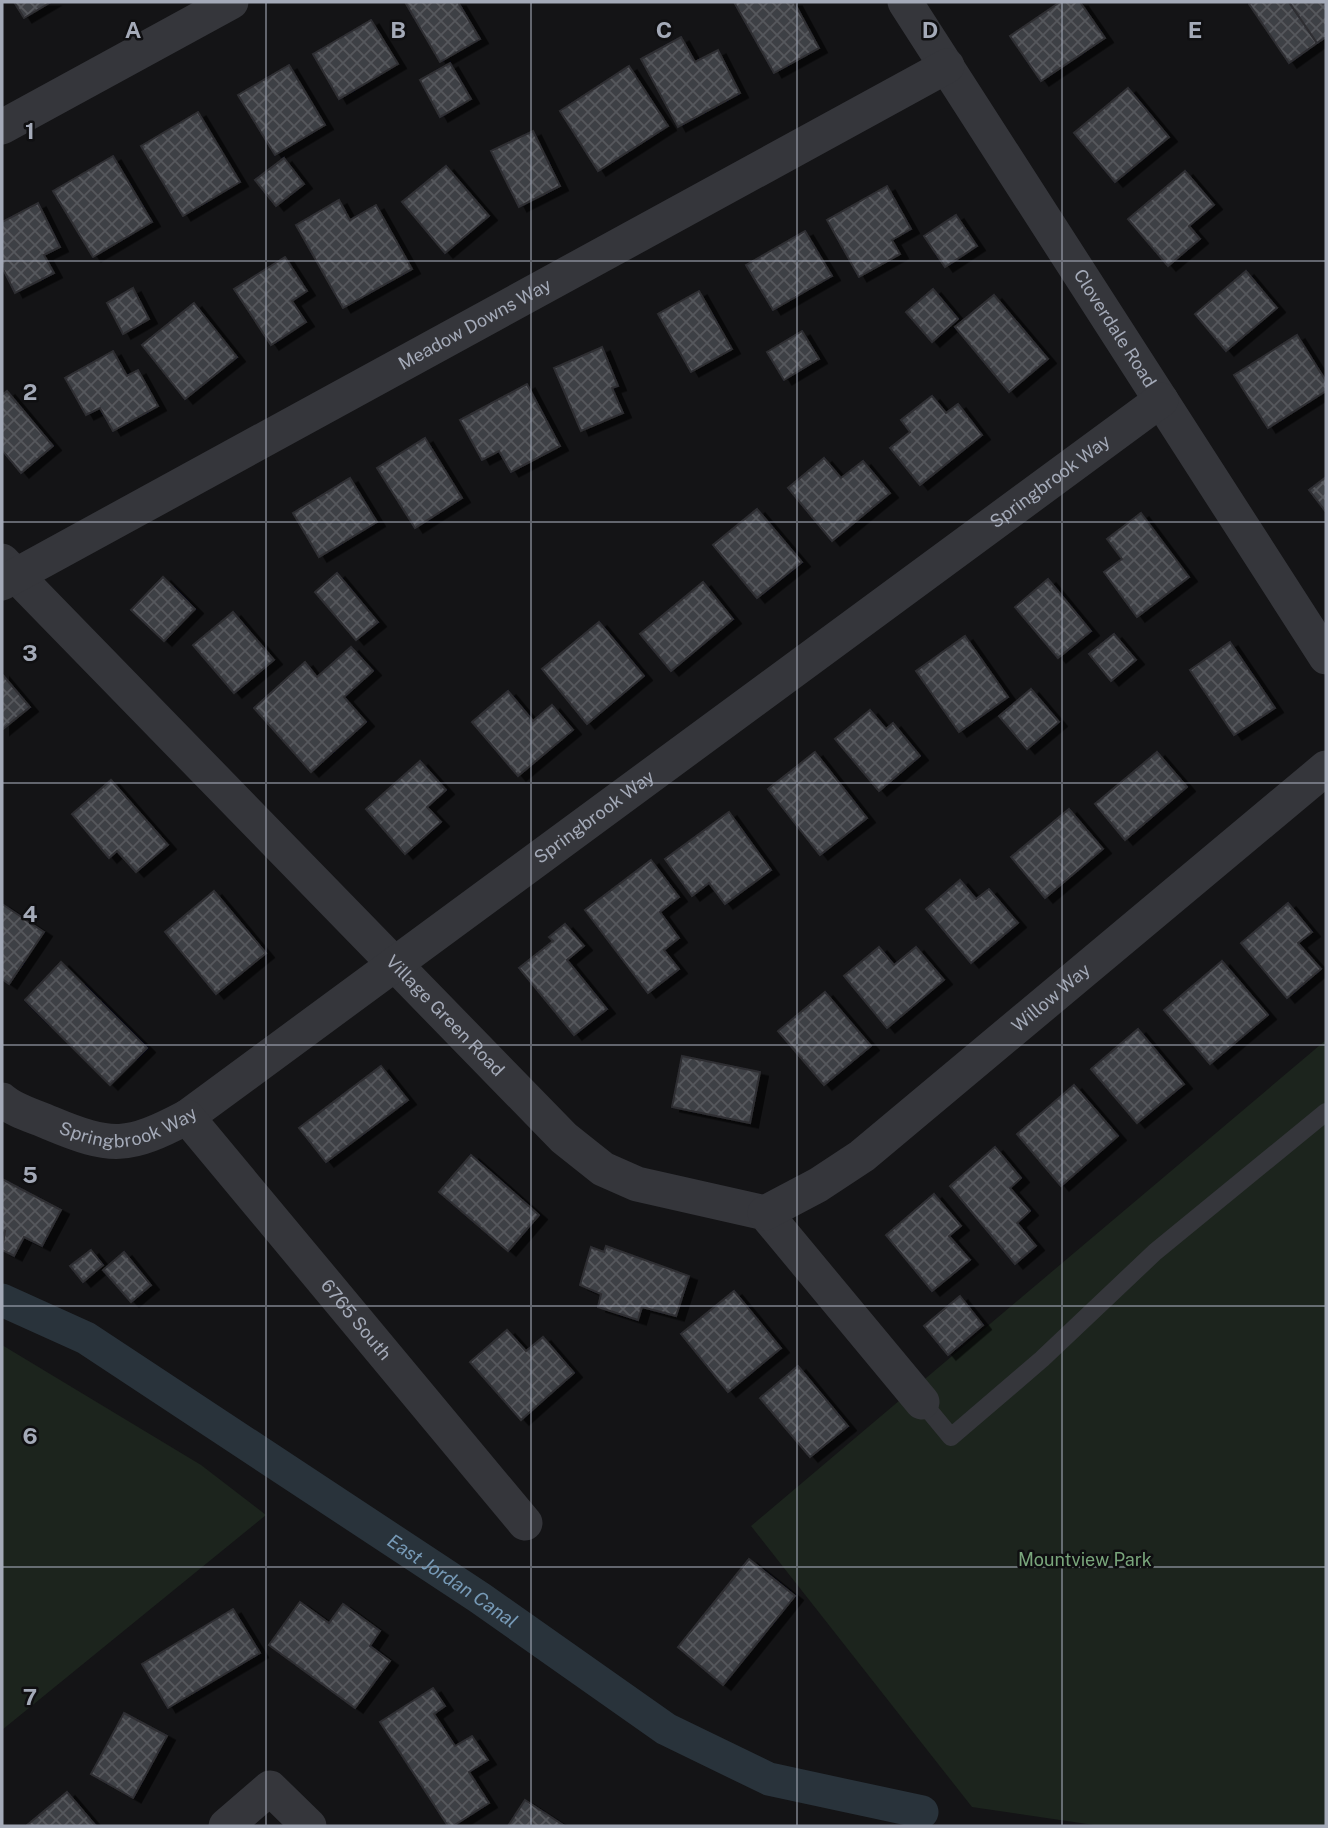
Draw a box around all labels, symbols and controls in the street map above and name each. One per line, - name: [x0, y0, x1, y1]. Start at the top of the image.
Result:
- text: A: [125, 16, 142, 43]
- text: B: [390, 16, 406, 43]
- text: C: [656, 16, 672, 43]
- text: D: [922, 16, 938, 43]
- text: E: [1188, 16, 1202, 43]
- text: 1: [25, 117, 35, 144]
- street label: Cloverdale Road: [1070, 265, 1161, 391]
- street label: Meadow Downs Way: [395, 274, 555, 374]
- text: 2: [23, 378, 37, 405]
- street label: Springbrook Way: [986, 430, 1114, 532]
- text: 3: [22, 639, 38, 666]
- street label: Springbrook Way: [530, 765, 658, 868]
- text: 4: [22, 900, 38, 927]
- street label: Village Green Road: [382, 951, 509, 1080]
- street label: Willow Way: [1007, 959, 1094, 1036]
- street label: Springbrook Way: [56, 1102, 201, 1152]
- text: 5: [22, 1161, 38, 1188]
- street label: 6765 South: [317, 1275, 396, 1364]
- text: 6: [22, 1422, 38, 1449]
- water label: East Jordan Canal: [384, 1529, 522, 1632]
- park label: Mountview Park: [1018, 1549, 1152, 1570]
- text: 7: [23, 1683, 37, 1710]

